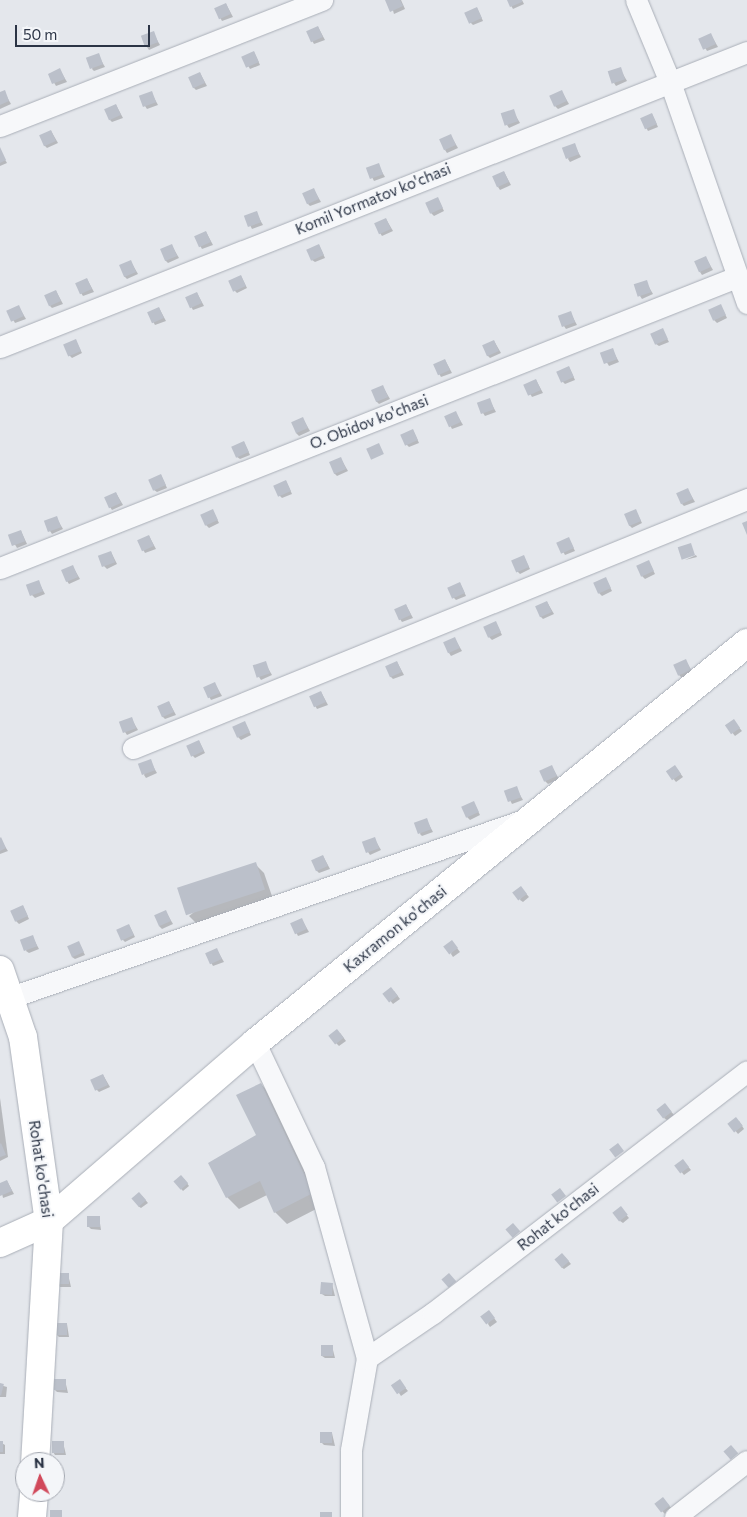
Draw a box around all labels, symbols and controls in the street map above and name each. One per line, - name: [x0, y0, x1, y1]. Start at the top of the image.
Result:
- scale bar: [18, 15, 152, 47]
- text: 50 m: [23, 25, 57, 43]
- street label: Komil Yormatov ko'chasi: [293, 160, 453, 238]
- street label: O. Obidov ko'chasi: [307, 391, 431, 453]
- street label: Kaxramon ko'chasi: [340, 882, 450, 976]
- street label: Rohat ko'chasi: [25, 1119, 57, 1219]
- street label: Rohat ko'chasi: [514, 1180, 602, 1254]
- north arrow: [15, 1452, 65, 1502]
- text: N: [34, 1454, 45, 1471]

